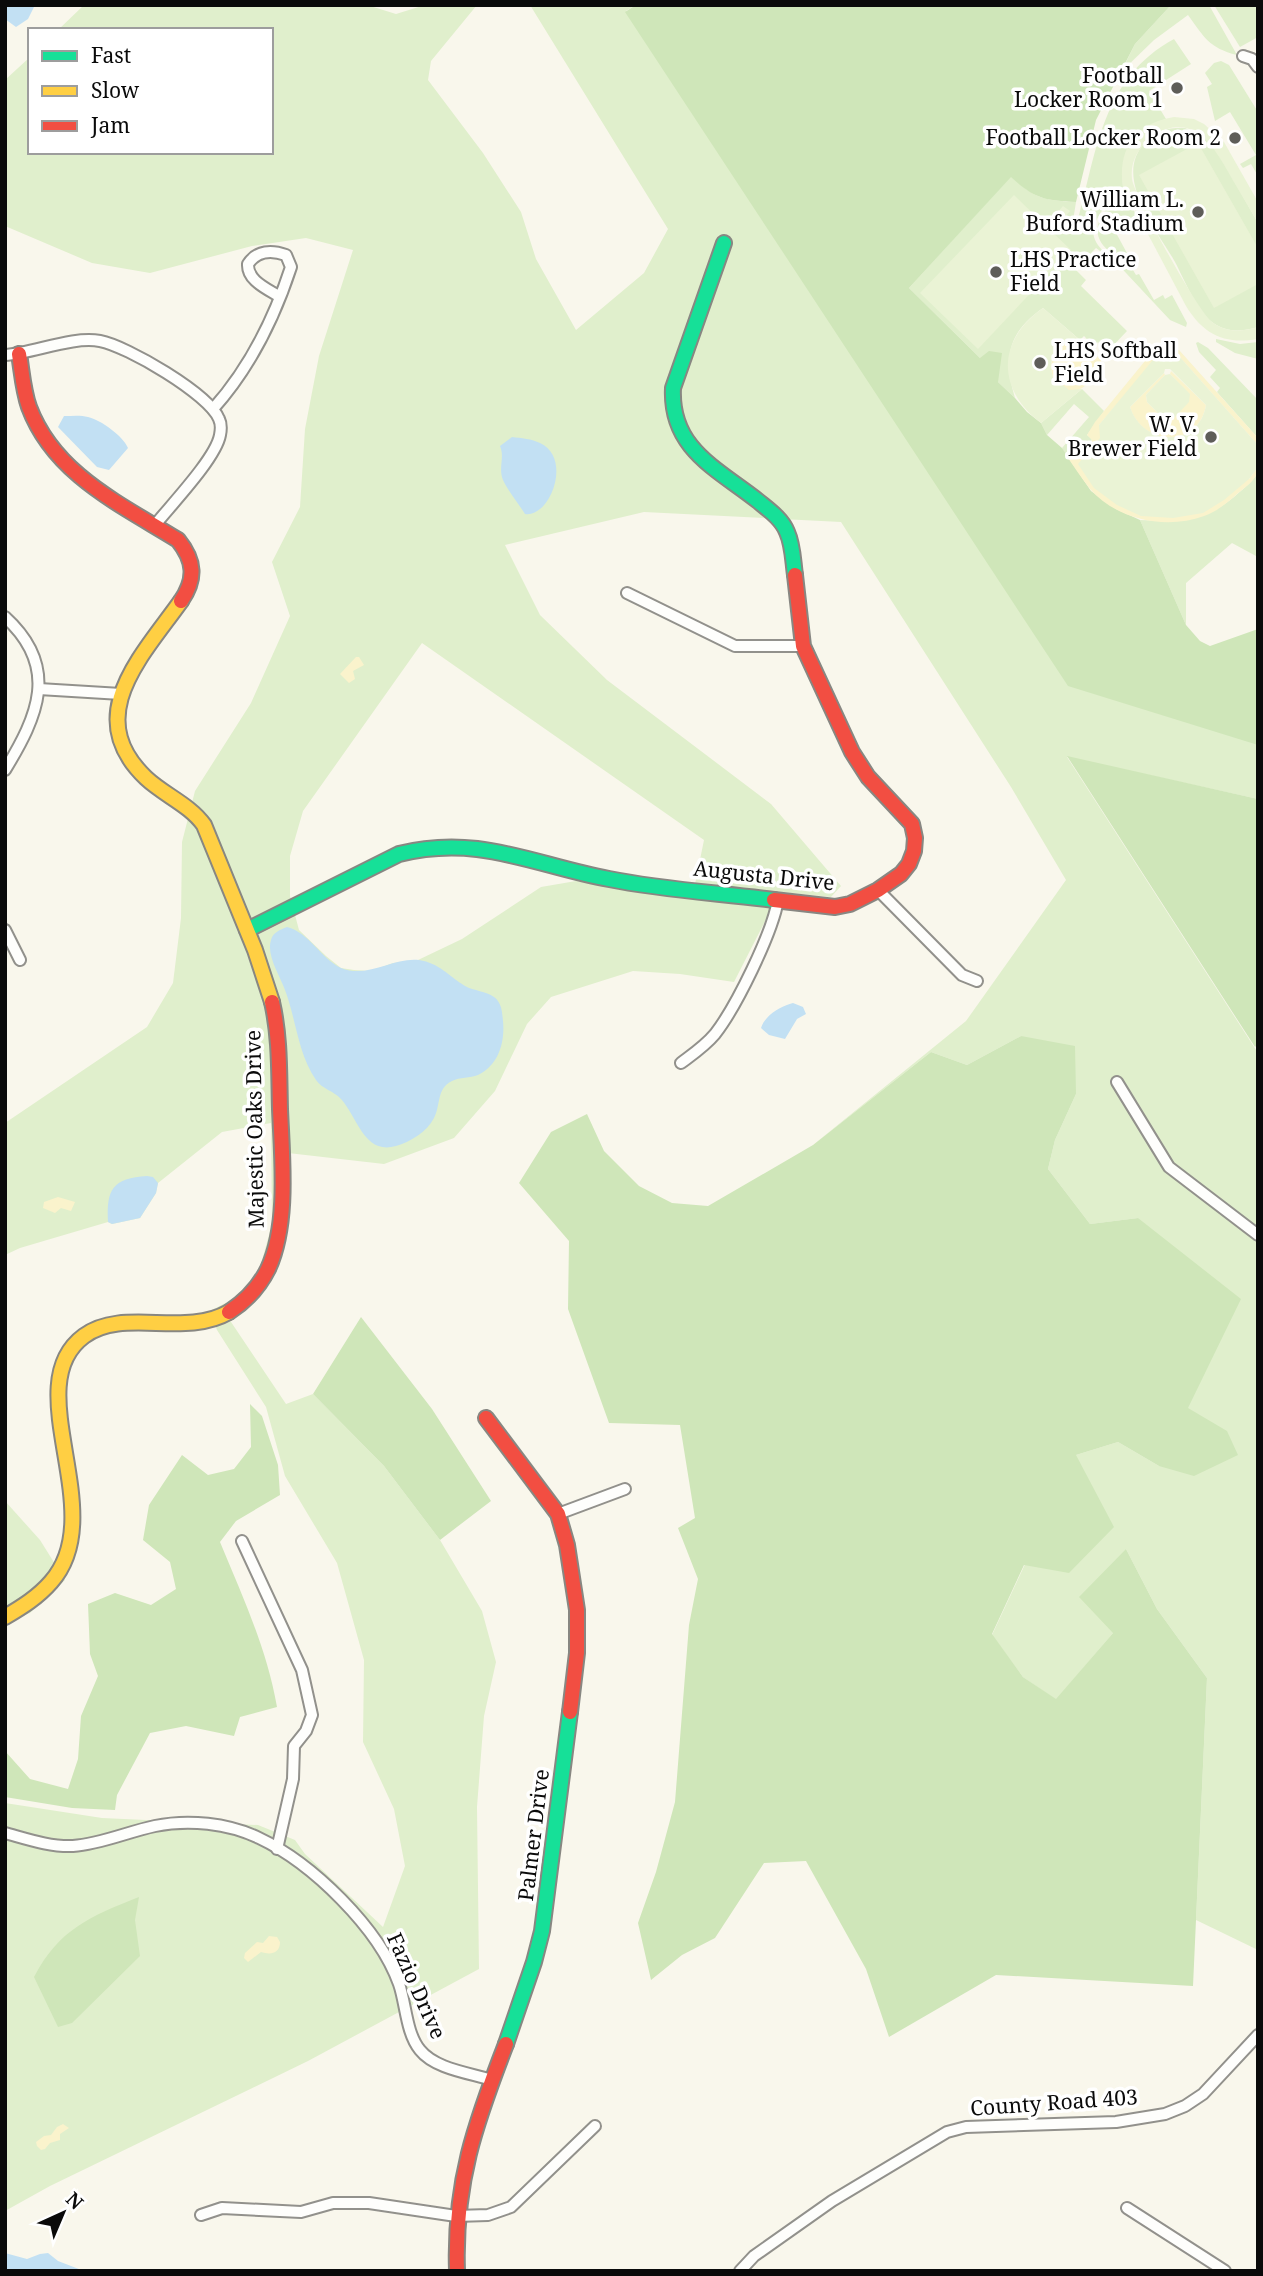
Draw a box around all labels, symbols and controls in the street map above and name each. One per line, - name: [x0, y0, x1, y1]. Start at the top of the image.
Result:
- legend: [28, 28, 273, 154]
- text: Fast: [91, 41, 131, 69]
- place label: Football Locker Room 1: [1014, 61, 1163, 113]
- text: Slow: [91, 76, 140, 104]
- marker: Football Locker Room 1: [1169, 80, 1185, 96]
- text: Jam: [90, 111, 130, 139]
- place label: Football Locker Room 2: [986, 123, 1221, 151]
- marker: Football Locker Room 2: [1227, 130, 1243, 146]
- place label: William L. Buford Stadium: [1025, 185, 1184, 237]
- marker: William L. Buford Stadium: [1190, 204, 1206, 220]
- place label: LHS Practice Field: [1010, 245, 1137, 297]
- marker: LHS Practice Field: [988, 264, 1004, 280]
- place label: LHS Softball Field: [1054, 336, 1178, 388]
- marker: LHS Softball Field: [1032, 355, 1048, 371]
- place label: W. V. Brewer Field: [1068, 410, 1197, 462]
- marker: W. V. Brewer Field: [1203, 429, 1219, 445]
- street label: Augusta Drive: [692, 854, 836, 896]
- street label: Majestic Oaks Drive: [238, 1030, 270, 1228]
- street label: Palmer Drive: [511, 1767, 555, 1902]
- street label: Fazio Drive: [381, 1928, 453, 2043]
- street label: County Road 403: [969, 2082, 1139, 2122]
- north arrow: [28, 2178, 98, 2248]
- text: N: [60, 2186, 89, 2215]

